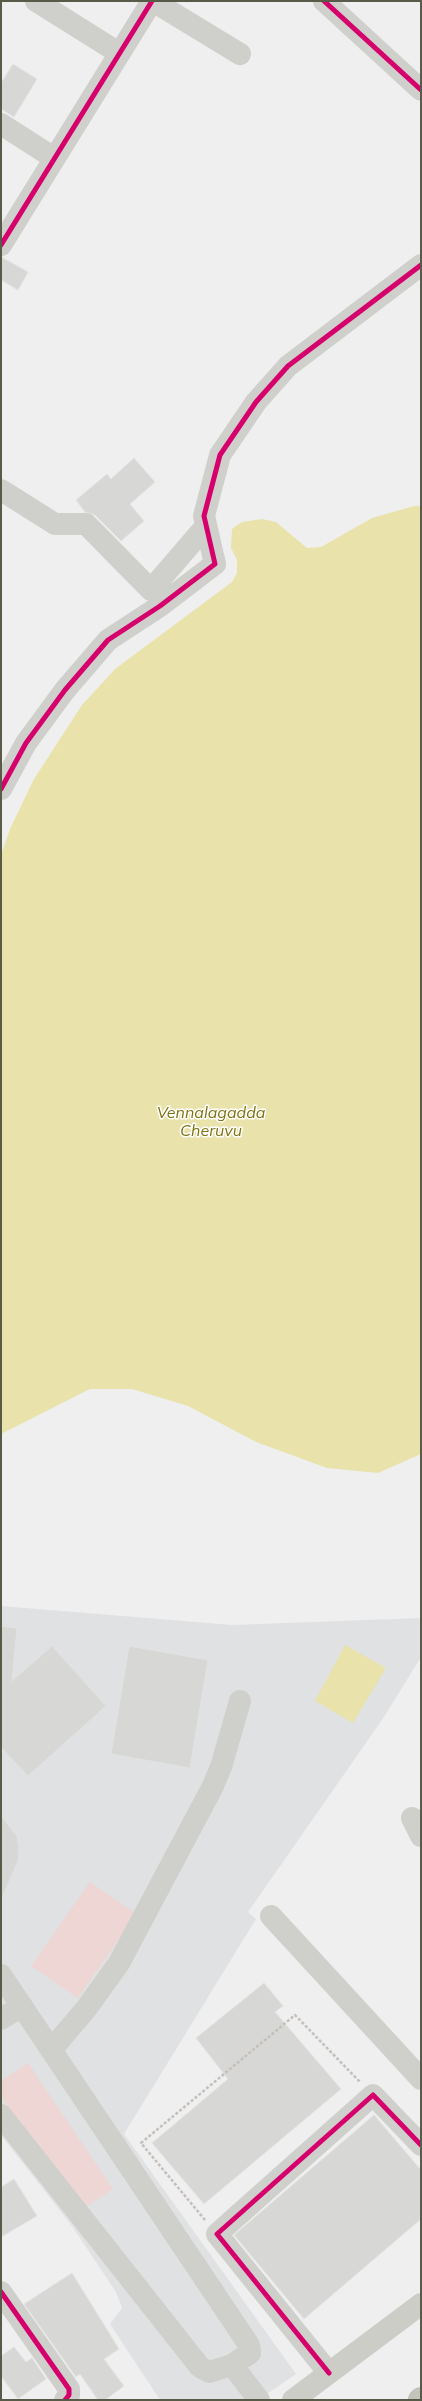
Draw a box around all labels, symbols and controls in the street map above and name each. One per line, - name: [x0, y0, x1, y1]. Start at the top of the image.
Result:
- water label: Vennalagadda Cheruvu: [157, 1103, 265, 1141]

